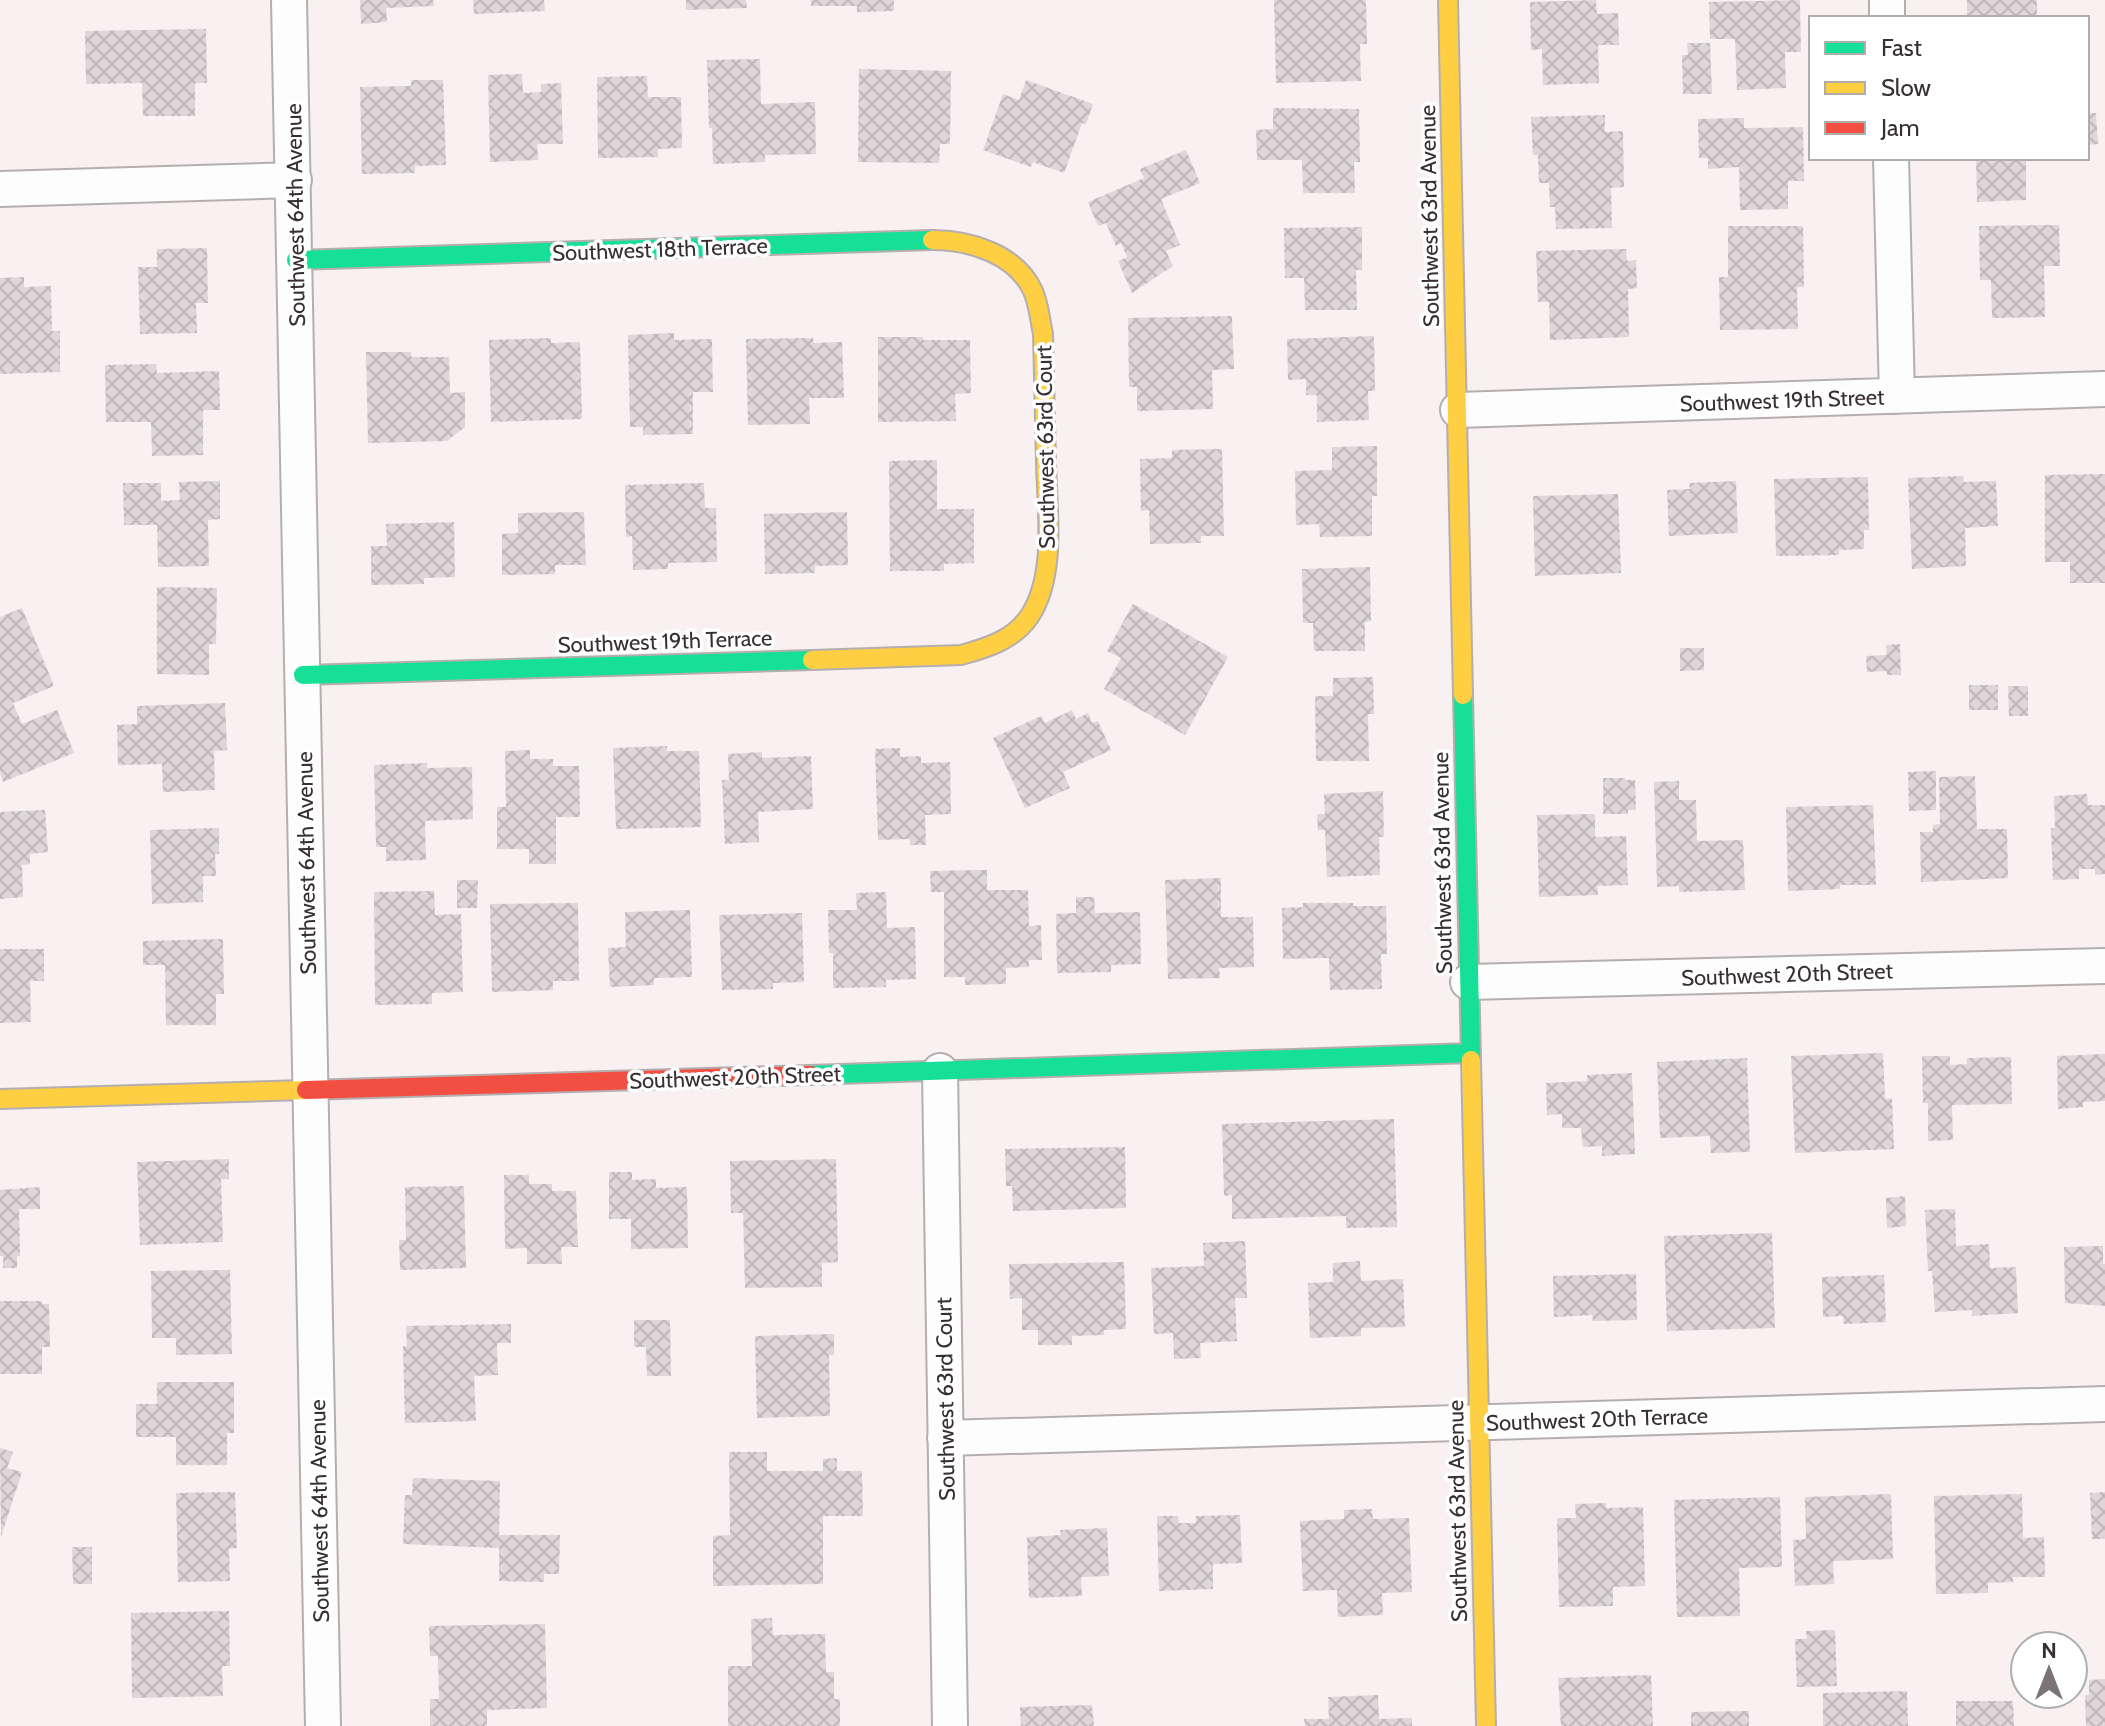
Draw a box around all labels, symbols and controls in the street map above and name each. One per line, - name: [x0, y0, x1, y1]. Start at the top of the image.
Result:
- legend: [1809, 16, 2089, 160]
- text: Fast: [1881, 33, 1922, 62]
- text: Slow: [1881, 73, 1931, 102]
- street label: Southwest 64th Avenue: [280, 103, 311, 327]
- street label: Southwest 63rd Avenue: [1414, 105, 1445, 327]
- text: Jam: [1880, 113, 1919, 142]
- street label: Southwest 18th Terrace: [552, 232, 768, 267]
- street label: Southwest 63rd Court: [1030, 344, 1061, 549]
- street label: Southwest 19th Street: [1679, 383, 1885, 418]
- street label: Southwest 19th Terrace: [557, 624, 773, 659]
- street label: Southwest 64th Avenue: [291, 751, 322, 975]
- street label: Southwest 63rd Avenue: [1427, 752, 1458, 974]
- street label: Southwest 20th Street: [1681, 957, 1894, 992]
- street label: Southwest 20th Street: [629, 1060, 842, 1095]
- street label: Southwest 63rd Court: [930, 1296, 961, 1501]
- street label: Southwest 64th Avenue: [304, 1399, 335, 1623]
- street label: Southwest 63rd Avenue: [1442, 1400, 1473, 1622]
- street label: Southwest 20th Terrace: [1486, 1402, 1708, 1437]
- north arrow: [2009, 1630, 2089, 1710]
- text: N: [2041, 1637, 2057, 1664]

